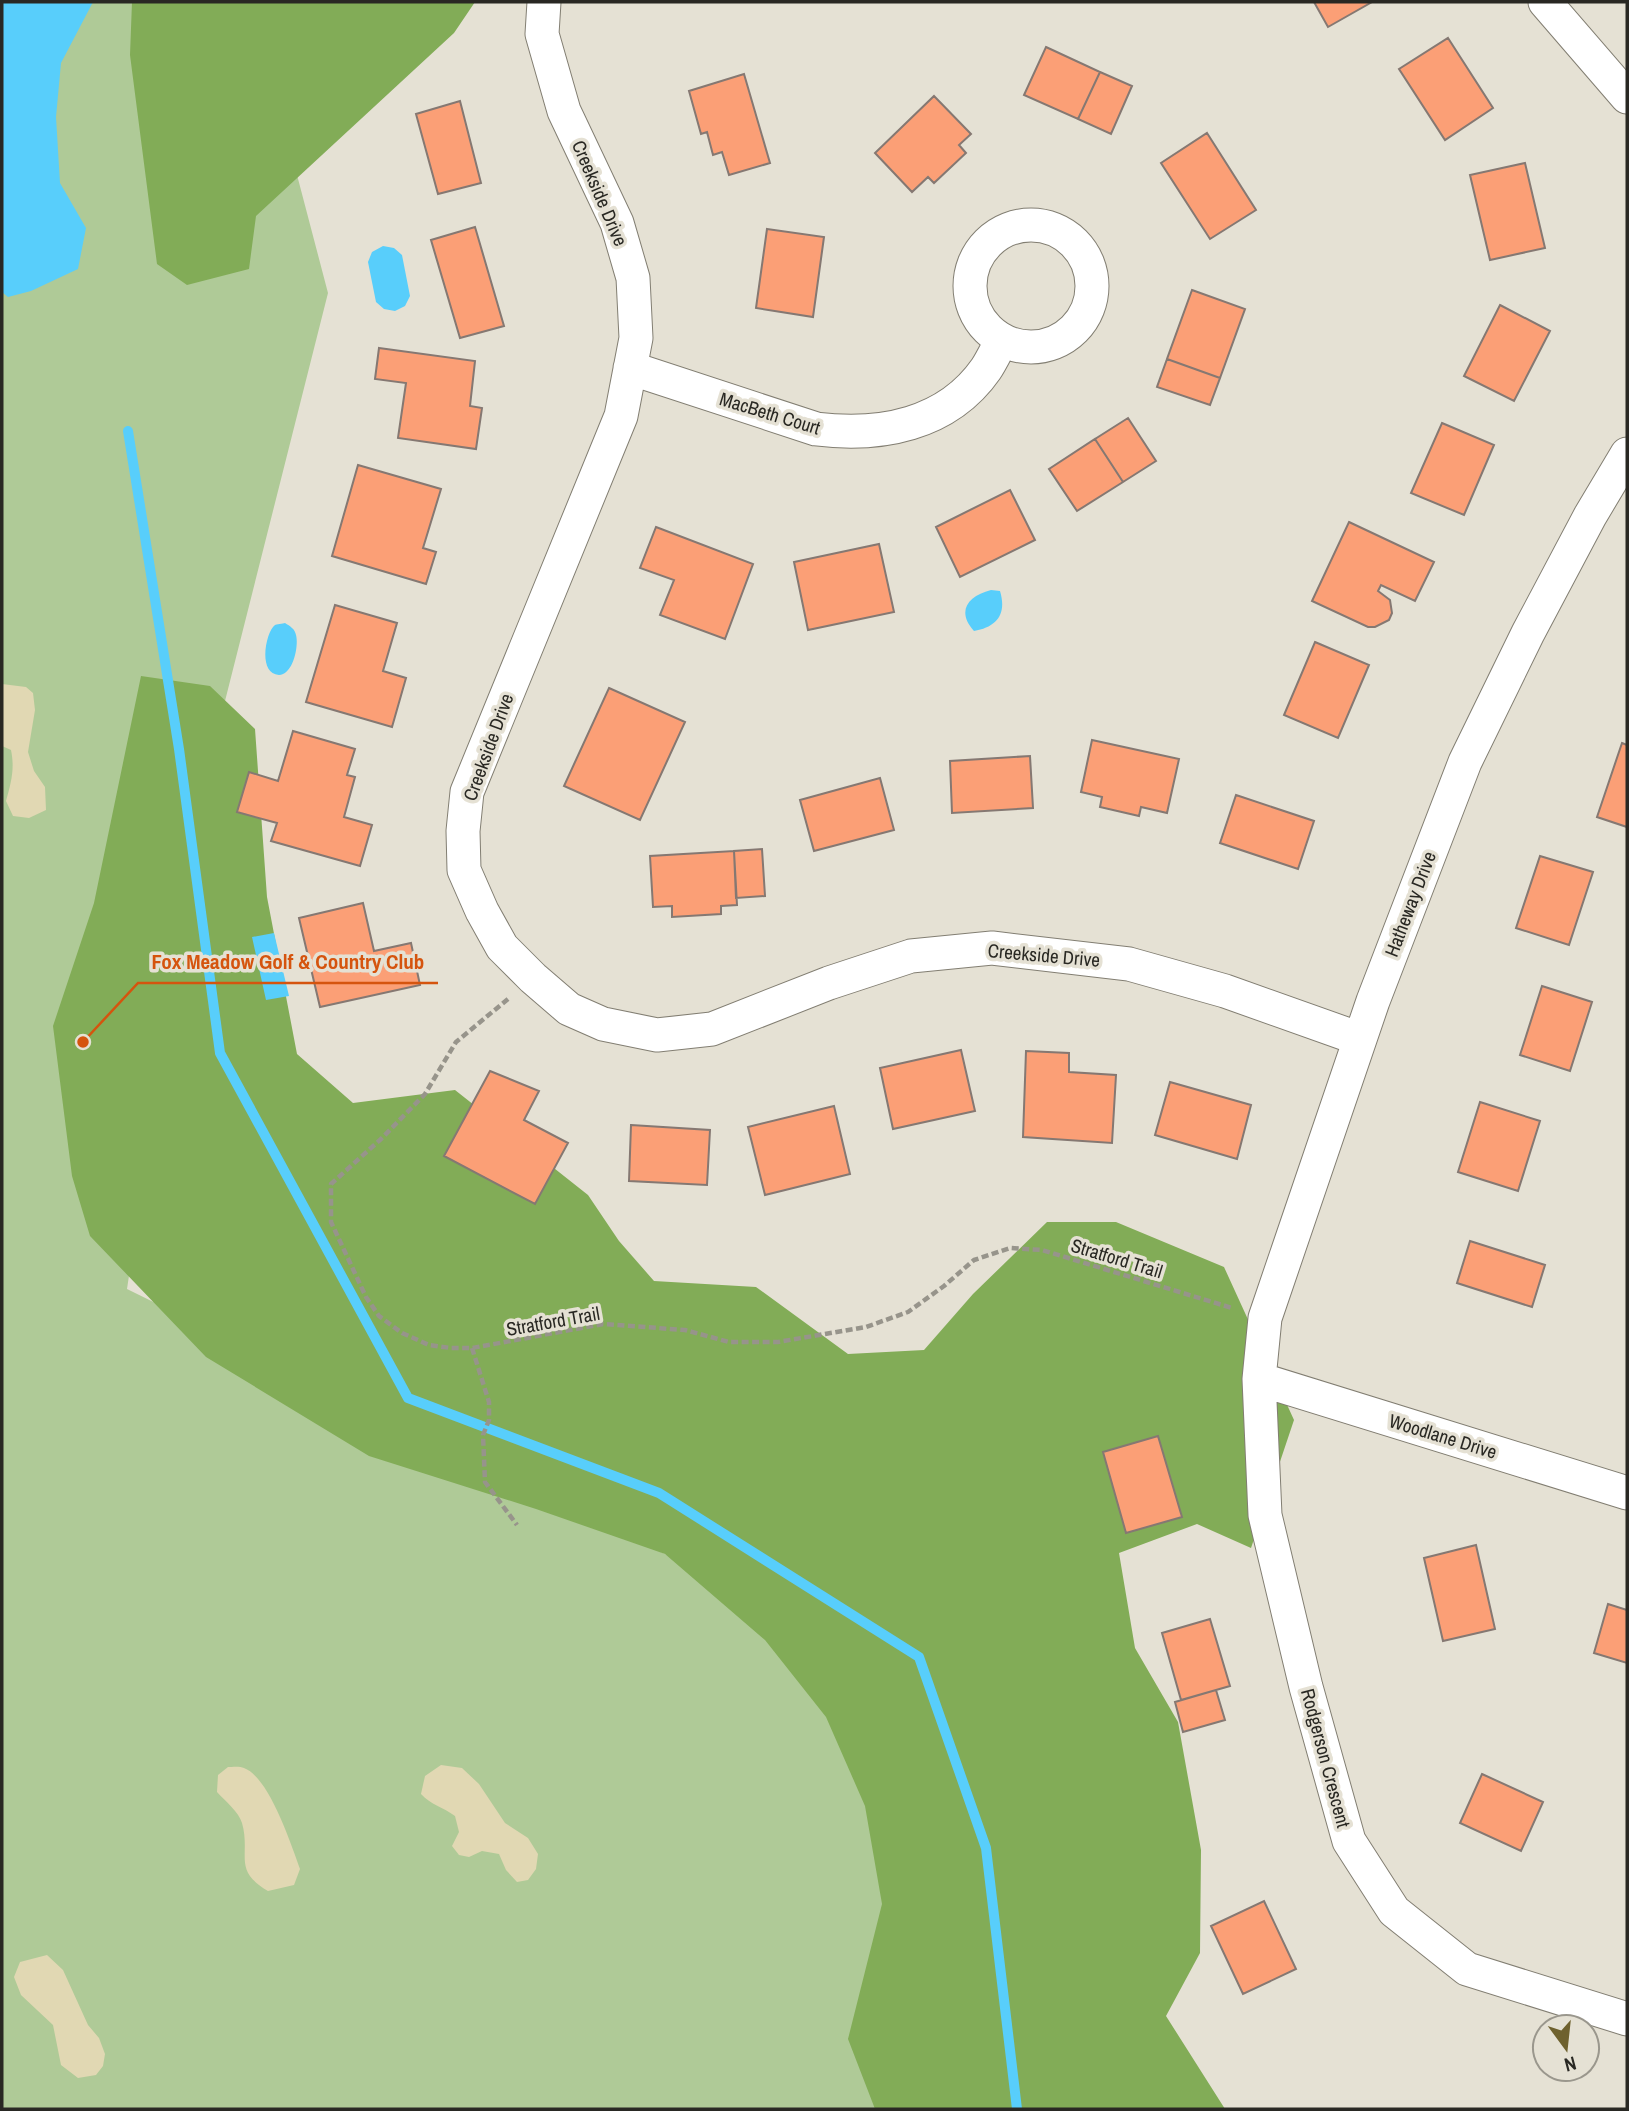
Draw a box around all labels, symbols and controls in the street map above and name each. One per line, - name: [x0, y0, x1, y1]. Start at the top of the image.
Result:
- street label: Creekside Drive: [566, 136, 634, 250]
- street label: MacBeth Court: [717, 385, 824, 441]
- street label: Creekside Drive: [457, 690, 519, 804]
- street label: Hatheway Drive: [1378, 848, 1442, 960]
- street label: Creekside Drive: [987, 937, 1101, 973]
- callout: Fox Meadow Golf & Country Club: [138, 941, 438, 983]
- text: Fox Meadow Golf & Country Club: [152, 947, 424, 976]
- street label: Stratford Trail: [1068, 1232, 1166, 1284]
- street label: Stratford Trail: [504, 1300, 602, 1342]
- street label: Woodlane Drive: [1386, 1407, 1500, 1465]
- street label: Rodgerson Crescent: [1295, 1686, 1357, 1831]
- north arrow: [1531, 2013, 1601, 2083]
- text: N: [1562, 2050, 1579, 2078]

